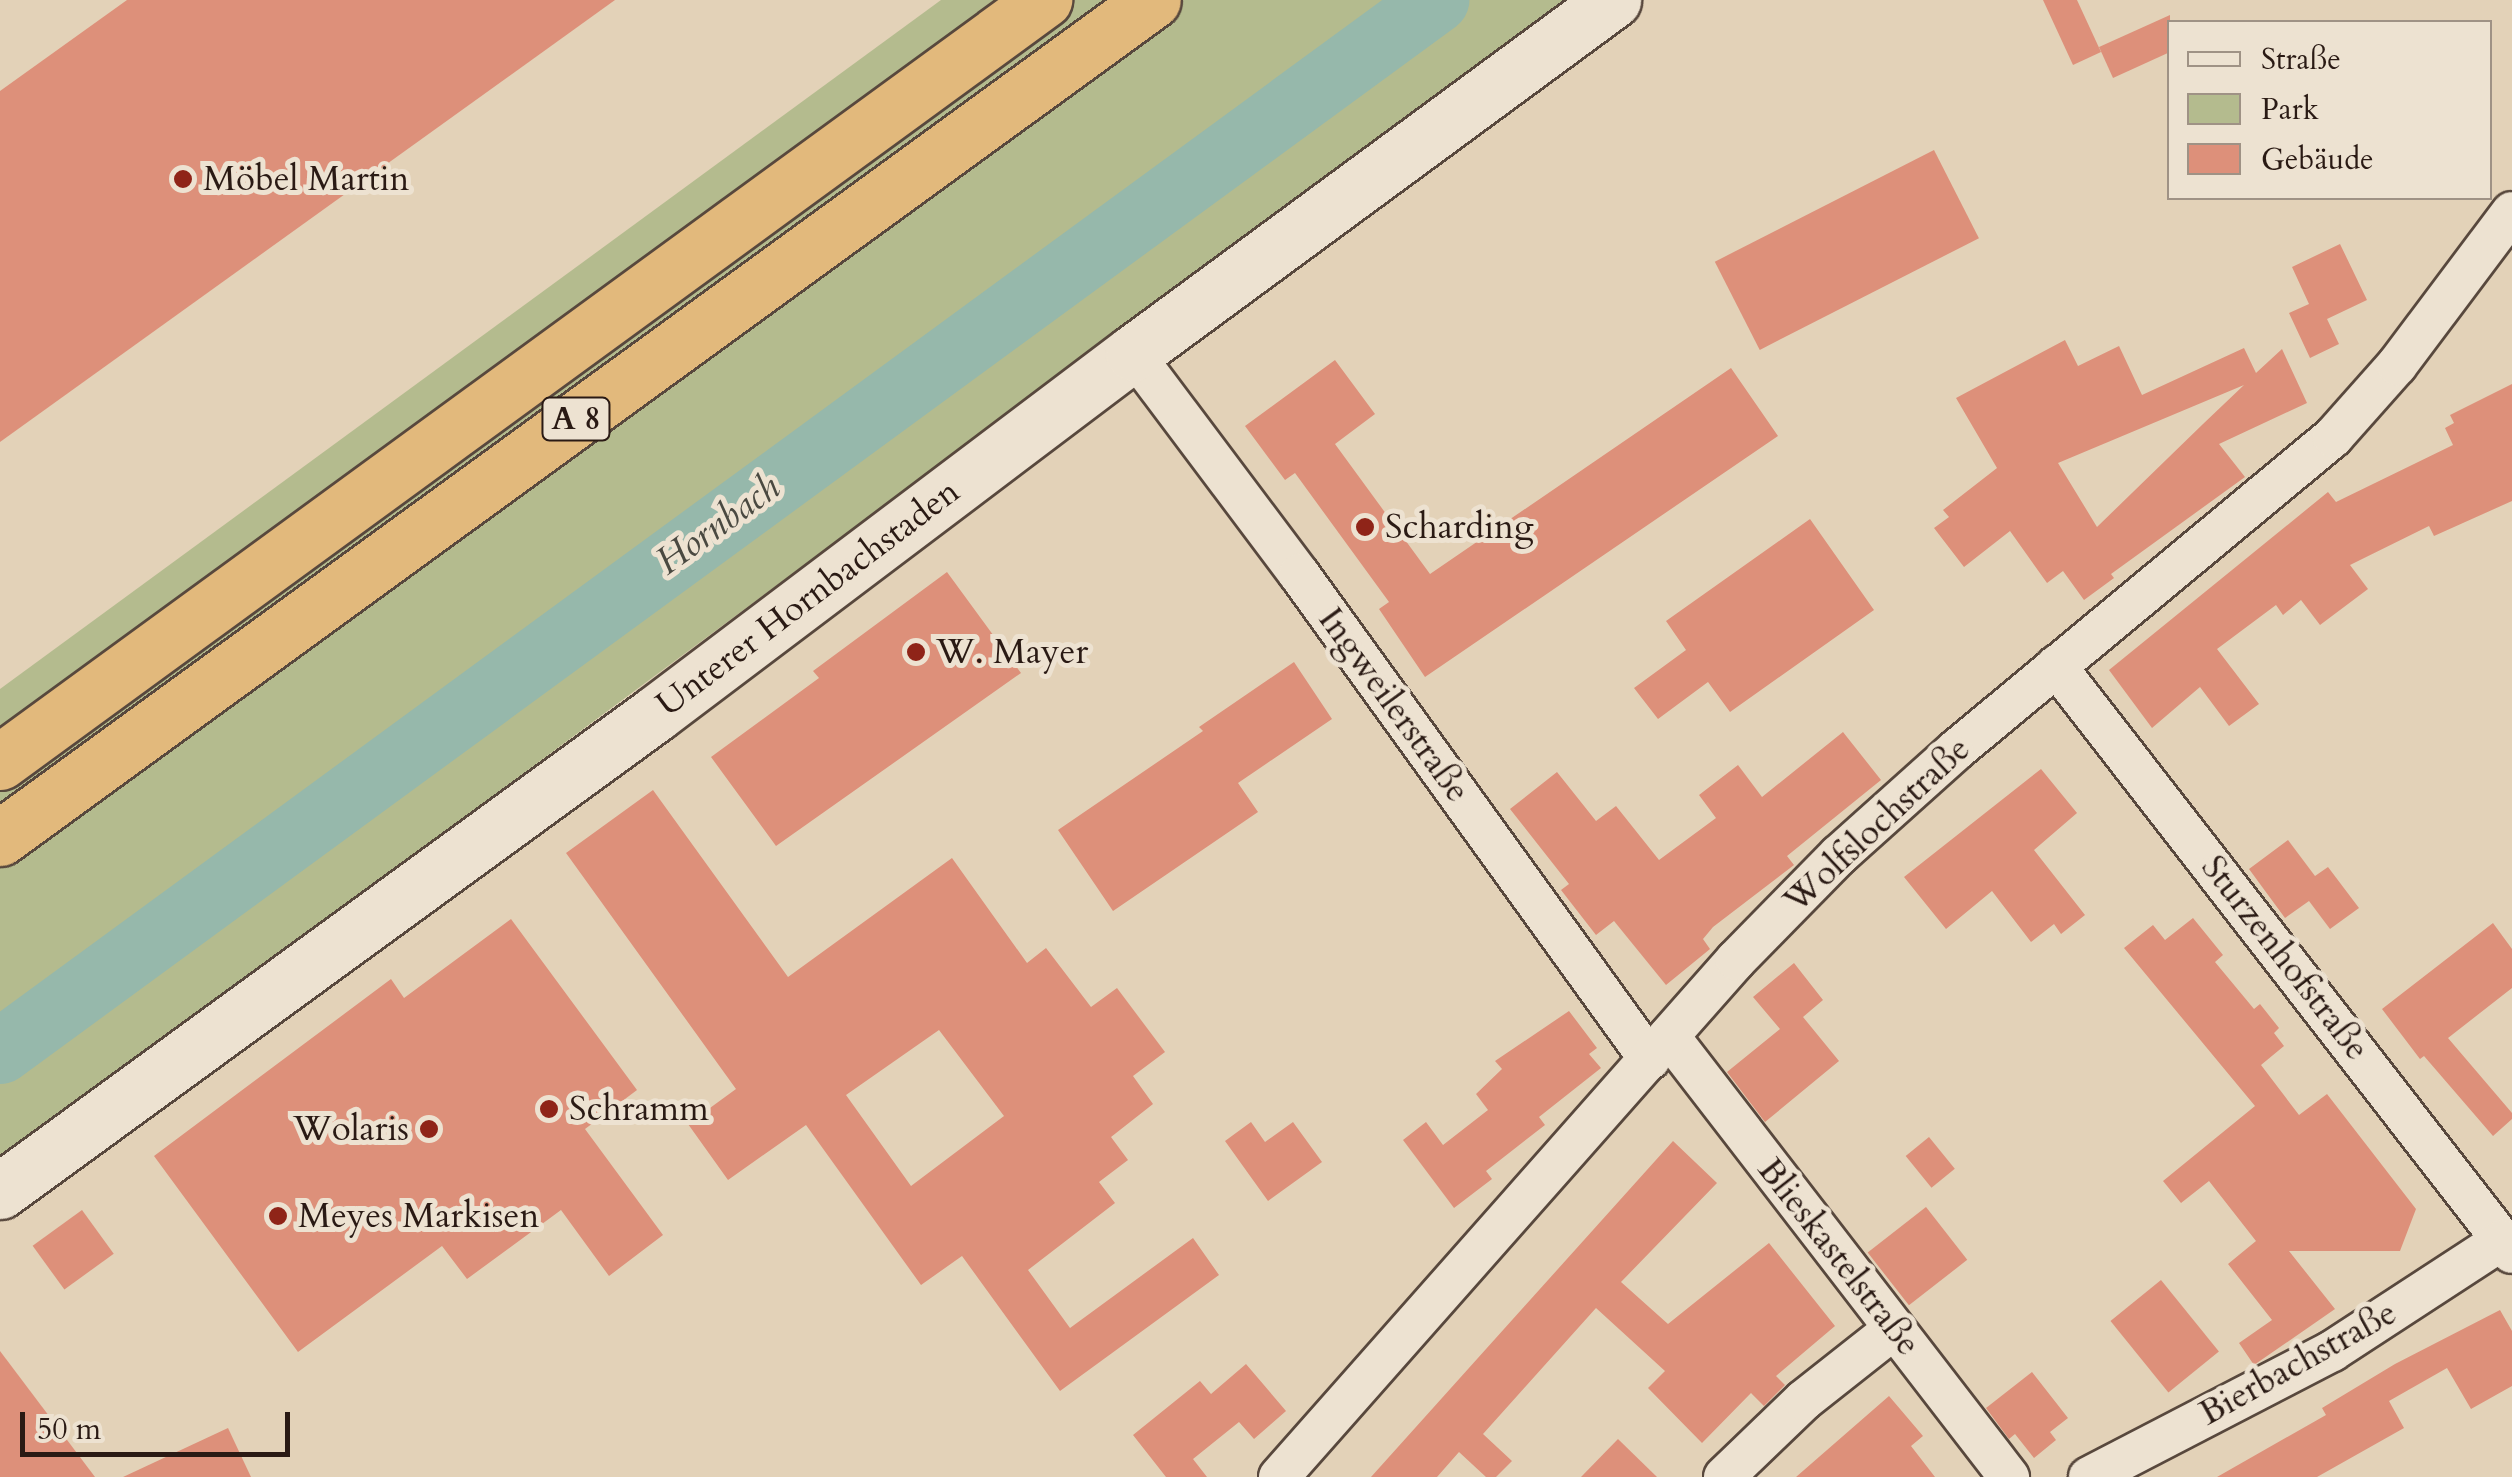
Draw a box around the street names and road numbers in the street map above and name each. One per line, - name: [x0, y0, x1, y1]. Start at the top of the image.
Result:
- road number: A 8: [541, 392, 611, 446]
- street label: Unterer Hornbachstaden: [648, 470, 968, 726]
- street label: Ingweilerstraße: [1309, 600, 1479, 810]
- street label: Wolfslochstraße: [1775, 728, 1979, 922]
- street label: Sturzenhofstraße: [2192, 847, 2378, 1069]
- street label: Blieskastelstraße: [1749, 1150, 1929, 1364]
- street label: Bierbachstraße: [2192, 1292, 2404, 1434]

